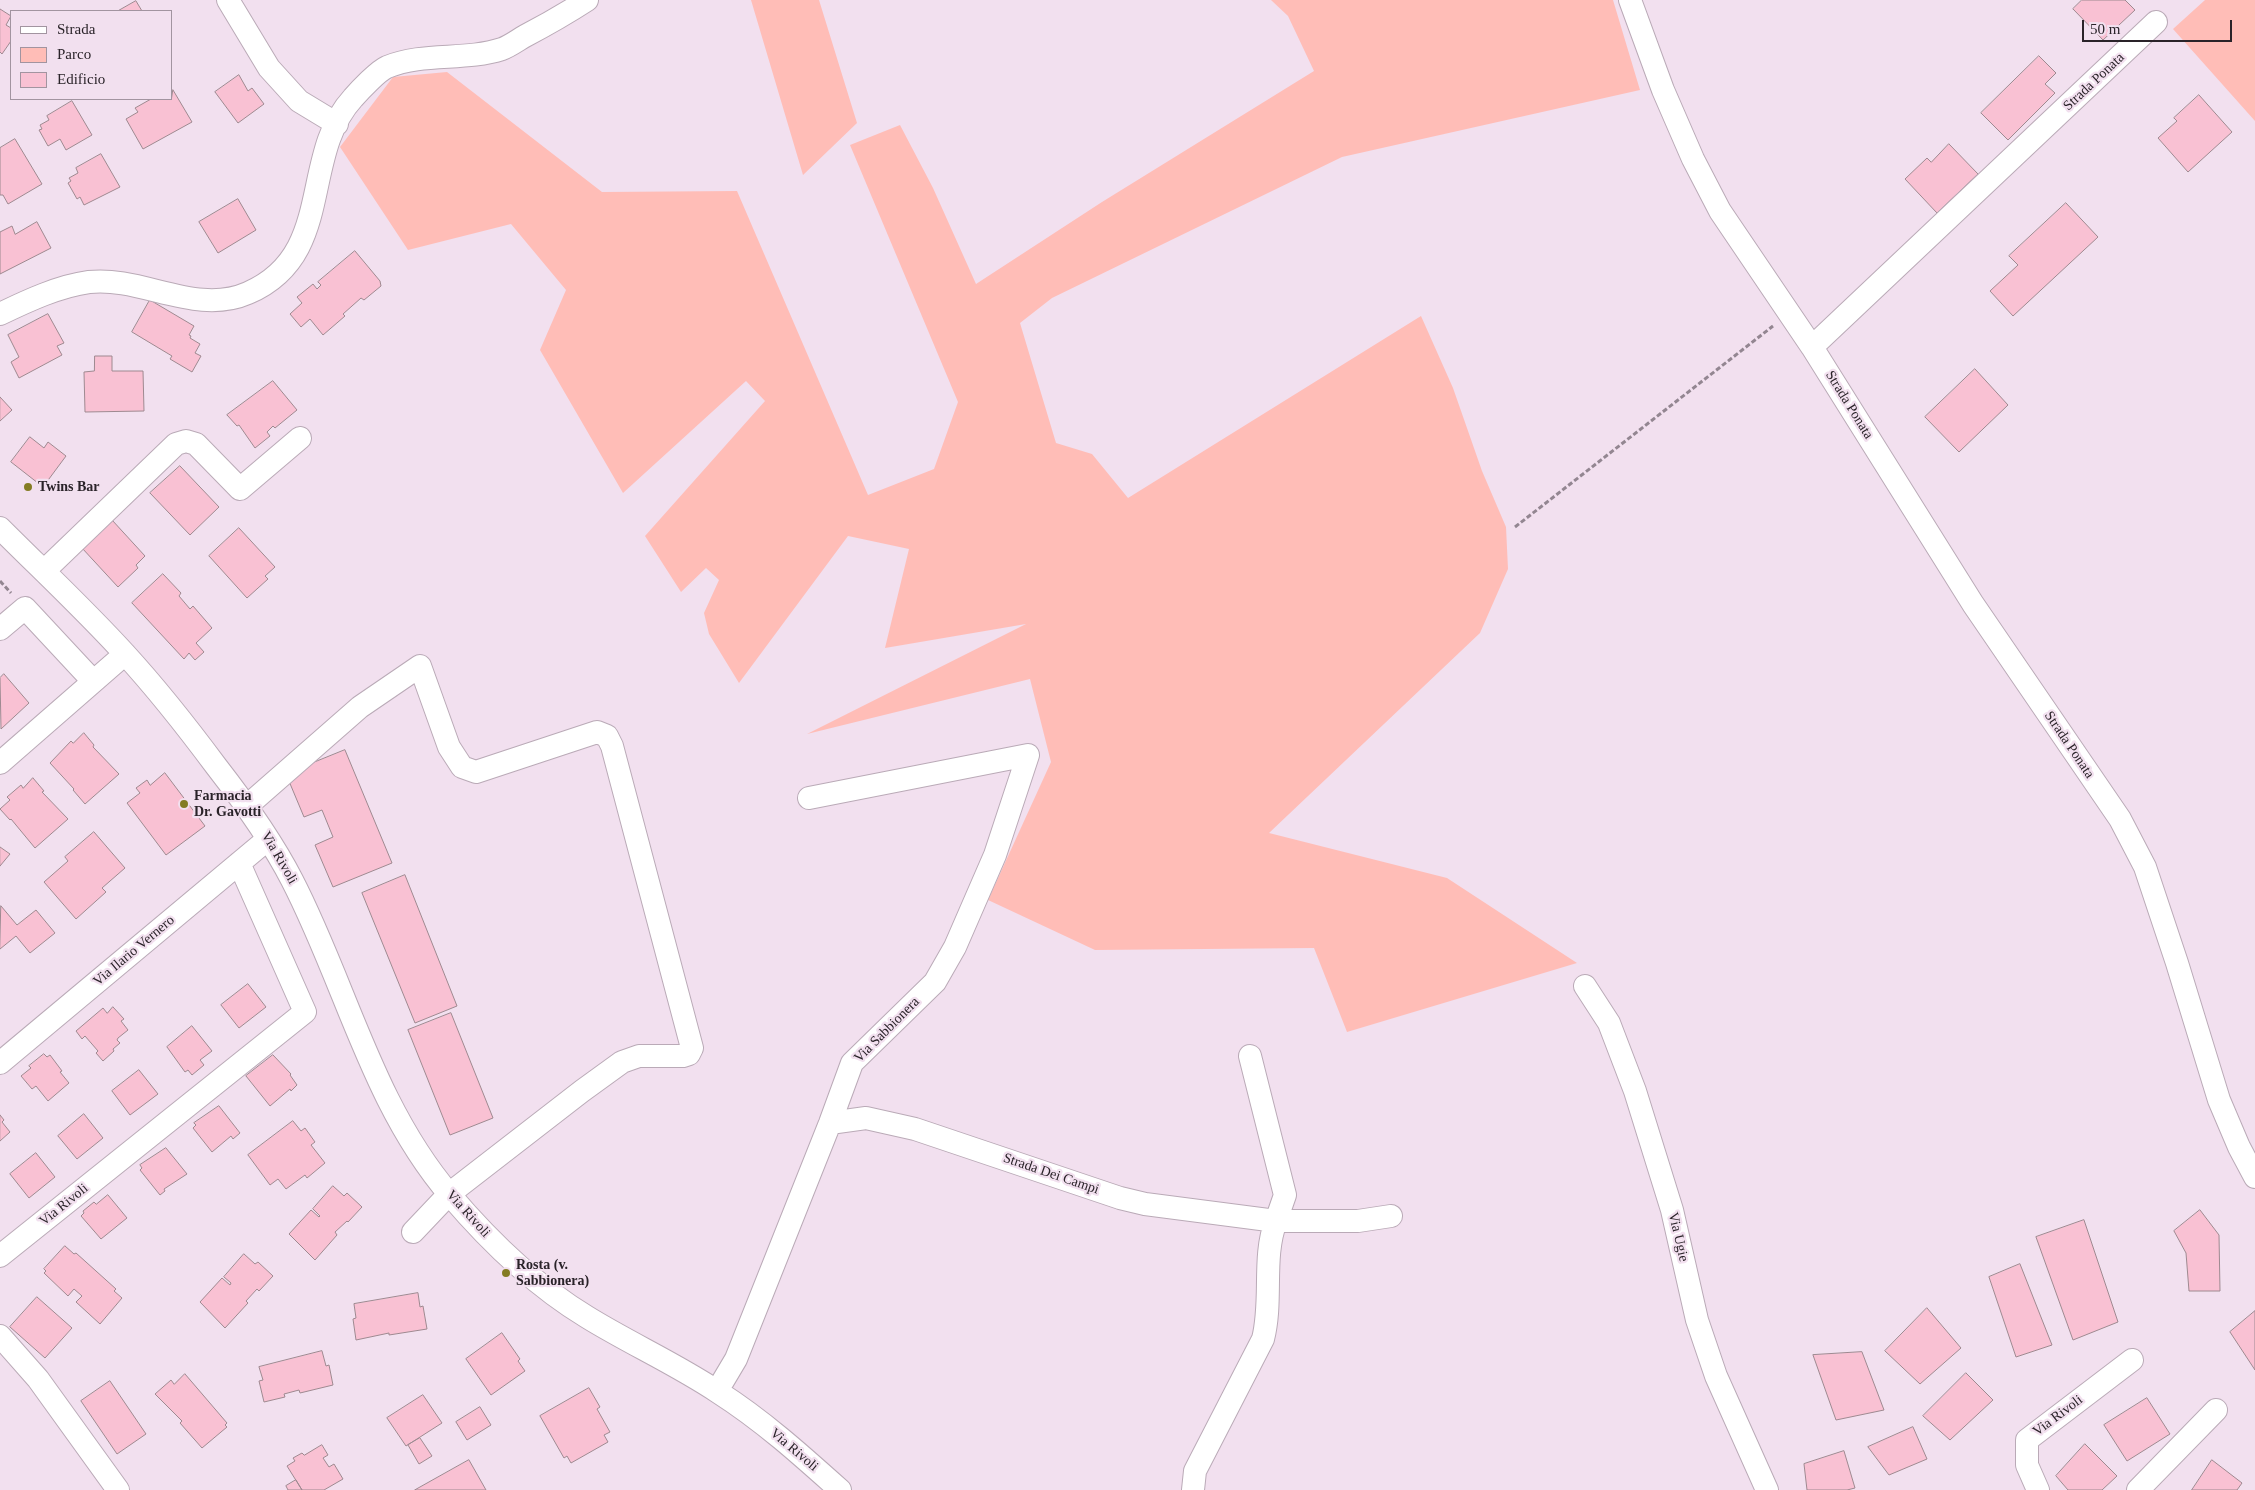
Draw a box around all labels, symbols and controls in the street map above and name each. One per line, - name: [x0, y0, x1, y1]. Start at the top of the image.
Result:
- legend: [10, 10, 172, 100]
- scale bar: [2085, 10, 2235, 42]
- text: Strada: [57, 21, 95, 37]
- text: 50 m: [2090, 21, 2120, 37]
- text: Parco: [57, 46, 91, 62]
- street label: Strada Ponata: [2060, 49, 2128, 115]
- text: Edificio: [57, 71, 105, 87]
- street label: Strada Ponata: [1821, 368, 1877, 442]
- place label: Twins Bar: [38, 479, 100, 495]
- marker: Twins Bar: [22, 481, 34, 493]
- street label: Strada Ponata: [2040, 708, 2098, 782]
- place label: Farmacia Dr. Gavotti: [194, 788, 261, 820]
- marker: Farmacia Dr. Gavotti: [178, 798, 190, 810]
- street label: Via Rivoli: [257, 829, 301, 887]
- street label: Via Ilario Vernero: [90, 912, 178, 990]
- street label: Via Sabbionera: [851, 994, 923, 1066]
- street label: Strada Dei Campi: [1001, 1150, 1101, 1198]
- street label: Via Rivoli: [36, 1180, 92, 1230]
- street label: Via Rivoli: [442, 1187, 494, 1241]
- street label: Via Ugie: [1664, 1211, 1692, 1263]
- place label: Rosta (v. Sabbionera): [516, 1257, 589, 1290]
- marker: Rosta (v. Sabbionera): [500, 1267, 512, 1279]
- street label: Via Rivoli: [2030, 1392, 2086, 1440]
- street label: Via Rivoli: [766, 1425, 822, 1475]

